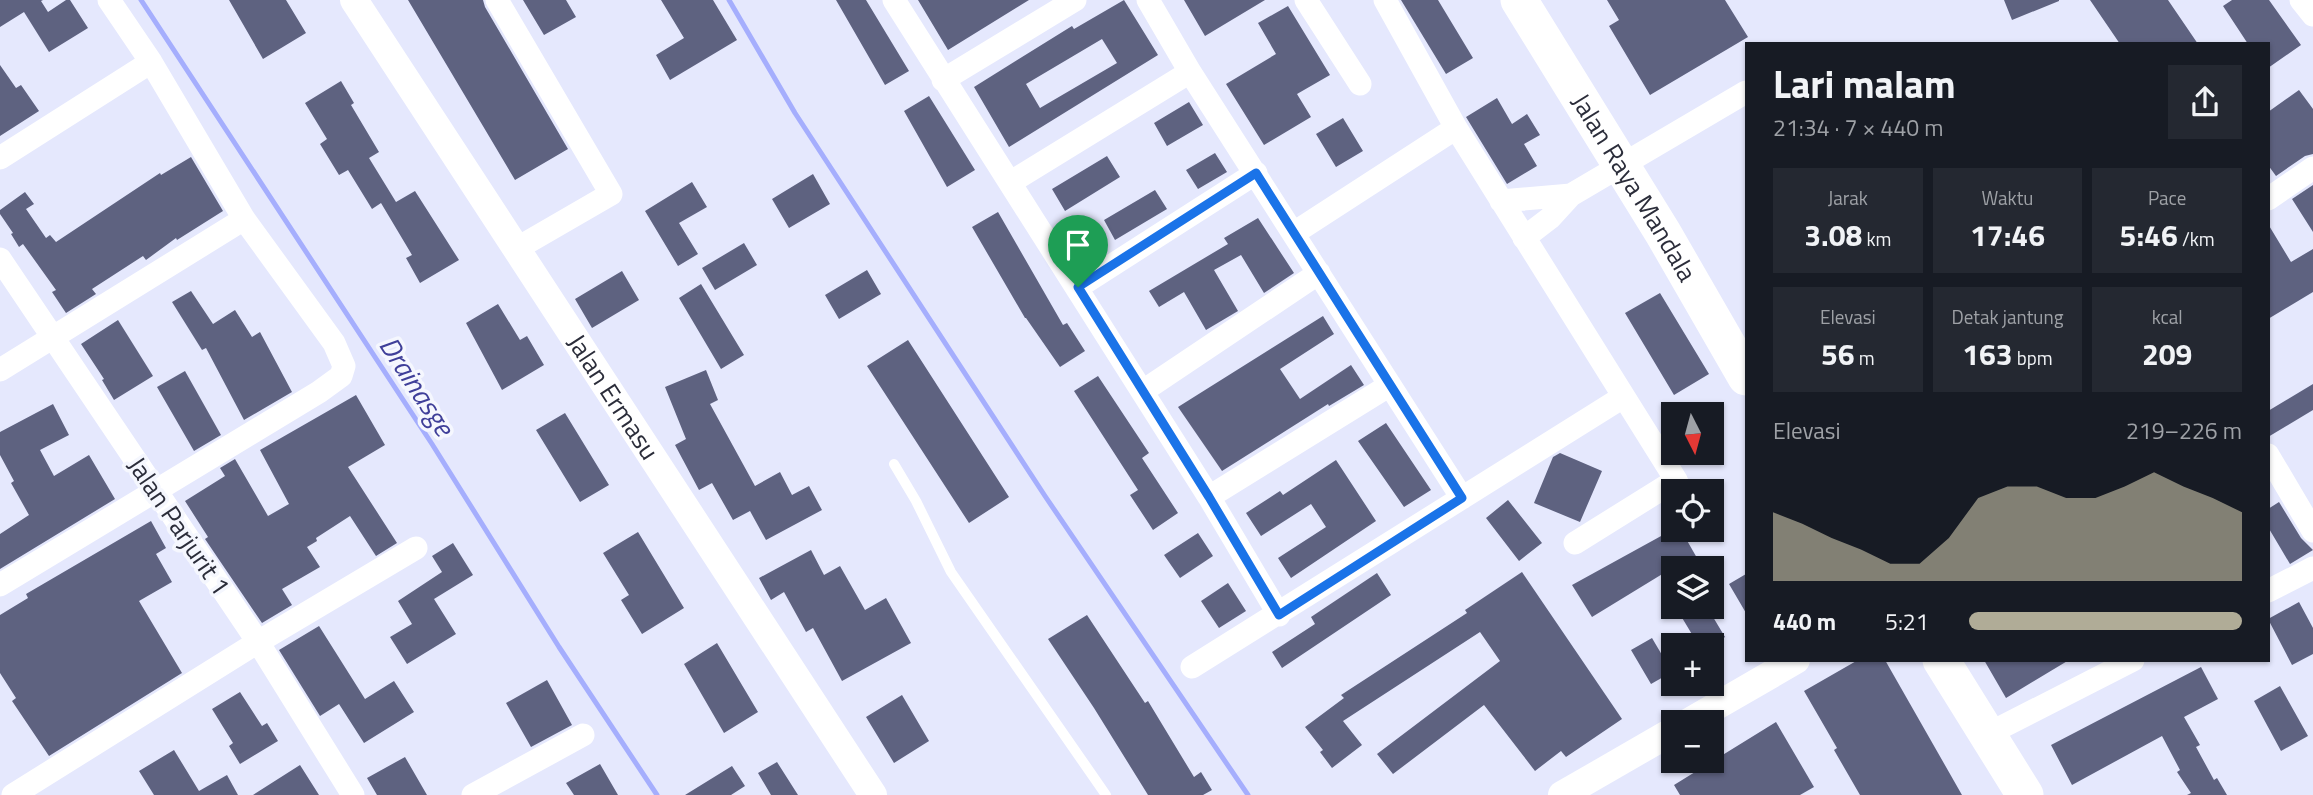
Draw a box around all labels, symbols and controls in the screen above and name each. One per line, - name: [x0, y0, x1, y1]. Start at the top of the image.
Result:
- text: Lari malam: [1773, 55, 1956, 113]
- button: share: [2168, 65, 2242, 139]
- street label: Jalan Raya Mandala: [1562, 86, 1707, 288]
- text: 21:34 · 7 × 440 m: [1773, 110, 1943, 145]
- text: Jarak: [1828, 183, 1868, 212]
- text: Waktu: [1982, 183, 2033, 212]
- text: Pace: [2148, 183, 2186, 212]
- text: 3.08: [1804, 212, 1862, 258]
- text: 17:46: [1970, 212, 2045, 258]
- text: 5:46: [2120, 212, 2178, 258]
- pin: [1048, 215, 1108, 287]
- text: km: [1862, 224, 1891, 253]
- text: /km: [2178, 224, 2215, 253]
- icon: arrive: [1059, 226, 1097, 264]
- text: Elevasi: [1820, 302, 1876, 331]
- text: Detak jantung: [1952, 302, 2063, 331]
- text: kcal: [2152, 302, 2183, 331]
- street label: Jalan Ermasu: [558, 326, 669, 467]
- water label: Drainasge: [369, 327, 467, 446]
- text: 56: [1821, 331, 1855, 377]
- text: 163: [1962, 331, 2013, 377]
- text: 209: [2142, 331, 2192, 377]
- text: m: [1855, 343, 1875, 372]
- text: bpm: [2013, 343, 2053, 372]
- north arrow: [1661, 402, 1724, 466]
- map controls: [1661, 402, 1724, 773]
- text: Elevasi: [1773, 413, 1841, 448]
- text: 219–226 m: [2126, 413, 2242, 448]
- street label: Jalan Parjurit 1: [118, 448, 240, 603]
- button: locate: [1661, 479, 1724, 542]
- button: layers: [1661, 556, 1724, 619]
- text: 440 m: [1773, 604, 1836, 639]
- text: 5:21: [1885, 604, 1929, 639]
- button: +: [1661, 633, 1724, 696]
- button: −: [1661, 710, 1724, 773]

